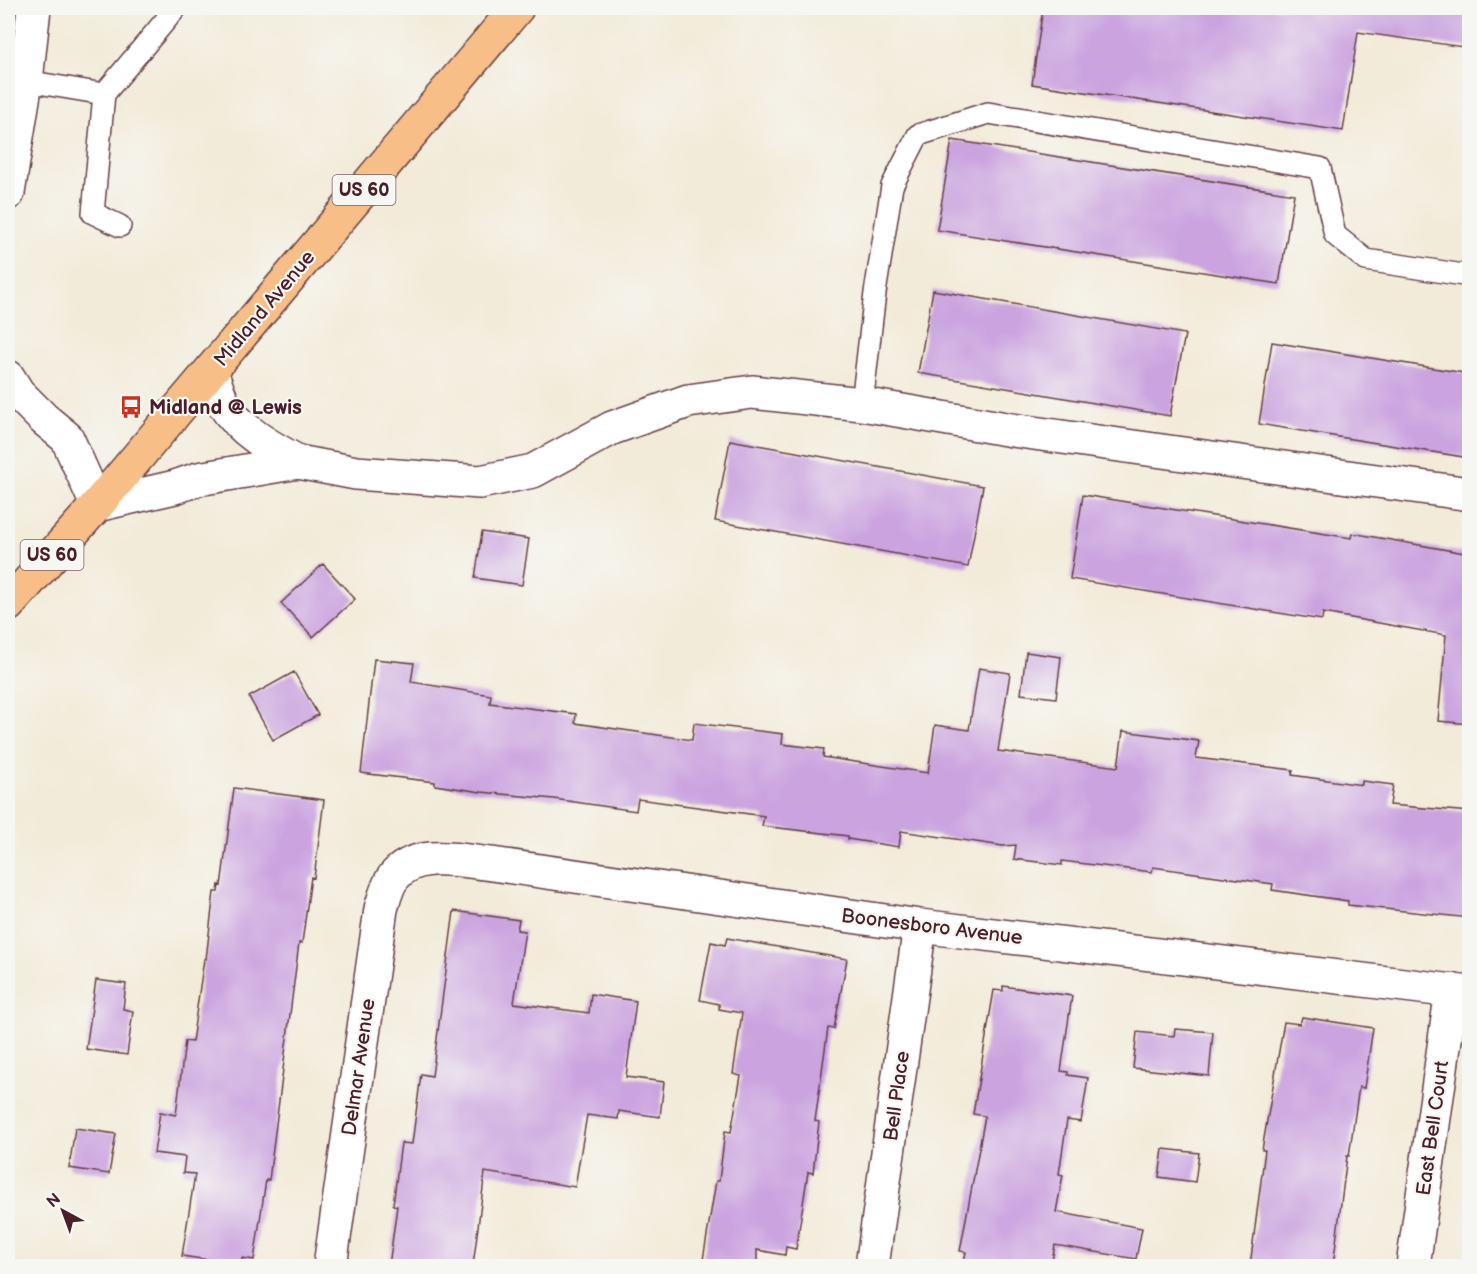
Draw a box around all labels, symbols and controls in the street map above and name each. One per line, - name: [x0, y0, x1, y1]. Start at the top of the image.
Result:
- road number: US 60: [332, 175, 395, 205]
- street label: Midland Avenue: [209, 246, 320, 372]
- bus stop icon: Midland @ Lewis: [118, 394, 144, 420]
- place label: Midland @ Lewis: [149, 396, 302, 420]
- road number: US 60: [20, 540, 84, 570]
- street label: Boonesboro Avenue: [840, 904, 1024, 950]
- street label: Delmar Avenue: [337, 997, 381, 1137]
- street label: Bell Place: [879, 1049, 915, 1143]
- street label: East Bell Court: [1412, 1059, 1454, 1197]
- north arrow: [33, 1181, 93, 1241]
- text: N: [43, 1190, 65, 1212]

